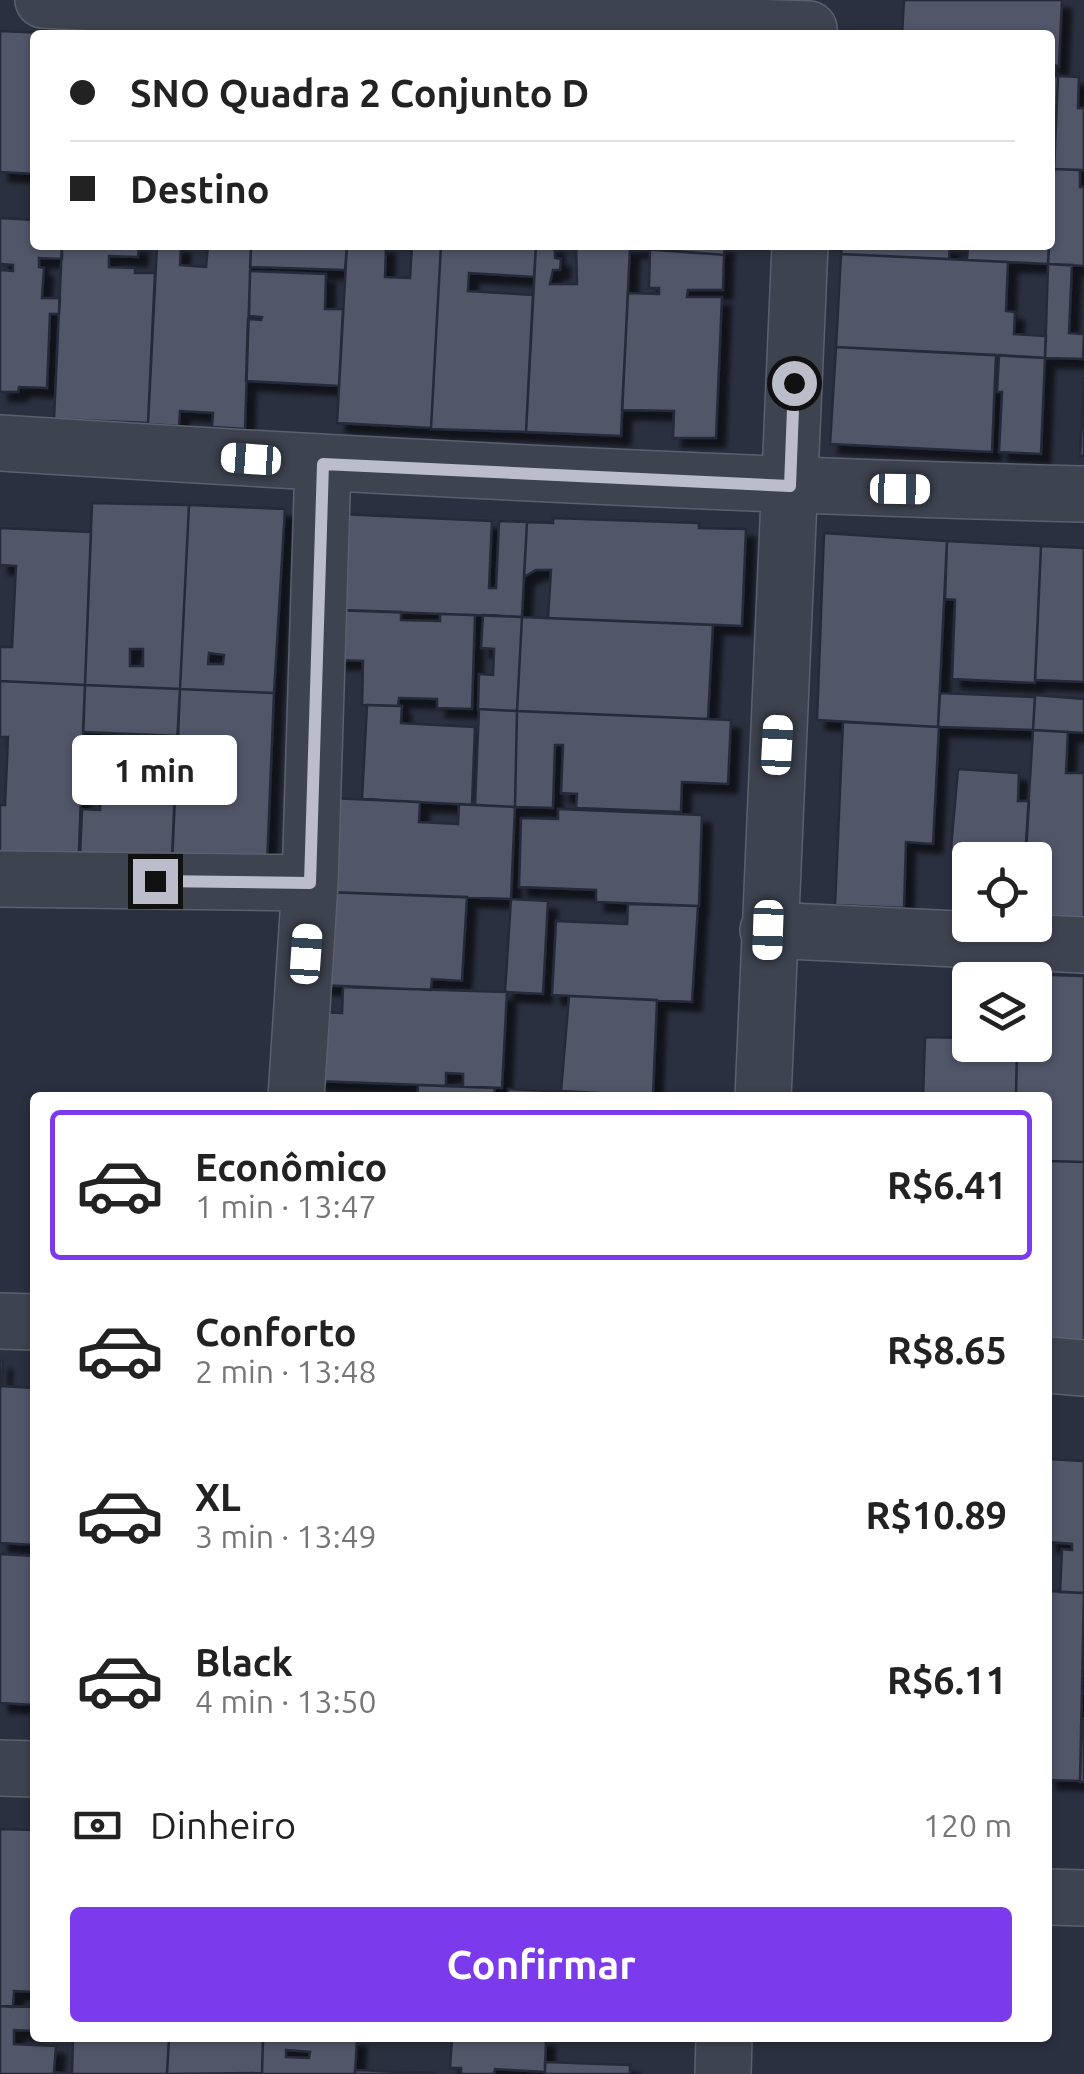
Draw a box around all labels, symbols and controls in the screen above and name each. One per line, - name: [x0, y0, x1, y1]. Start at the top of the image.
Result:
- text: SNO Quadra 2 Conjunto D: [130, 72, 589, 114]
- text: Destino: [130, 168, 270, 210]
- route start: [772, 361, 817, 406]
- car: [220, 442, 282, 476]
- car: [870, 473, 930, 505]
- car: [760, 714, 794, 776]
- callout: 1 min: [72, 736, 238, 806]
- text: 1 min: [114, 752, 195, 788]
- map controls: [952, 842, 1052, 1062]
- button: locate: [952, 842, 1052, 942]
- route end: [133, 859, 178, 904]
- car: [752, 899, 784, 961]
- car: [289, 923, 323, 985]
- button: layers: [952, 962, 1052, 1062]
- icon: car: [75, 1140, 165, 1230]
- text: Econômico: [195, 1146, 387, 1188]
- text: R$6.41: [887, 1164, 1007, 1206]
- text: 1 min · 13:47: [195, 1188, 377, 1224]
- icon: car: [75, 1305, 165, 1395]
- text: Conforto: [195, 1311, 357, 1353]
- text: R$8.65: [887, 1329, 1007, 1371]
- text: 2 min · 13:48: [195, 1353, 377, 1389]
- icon: car: [75, 1470, 165, 1560]
- text: XL: [195, 1476, 241, 1518]
- text: R$10.89: [866, 1494, 1007, 1536]
- text: 3 min · 13:49: [195, 1518, 377, 1554]
- icon: car: [75, 1635, 165, 1725]
- text: Black: [195, 1641, 293, 1683]
- text: R$6.11: [887, 1659, 1007, 1701]
- text: 4 min · 13:50: [195, 1683, 377, 1719]
- icon: cash: [70, 1798, 125, 1853]
- text: Dinheiro: [150, 1804, 296, 1846]
- text: 120 m: [923, 1807, 1012, 1843]
- button: Confirmar: [70, 1907, 1012, 2022]

